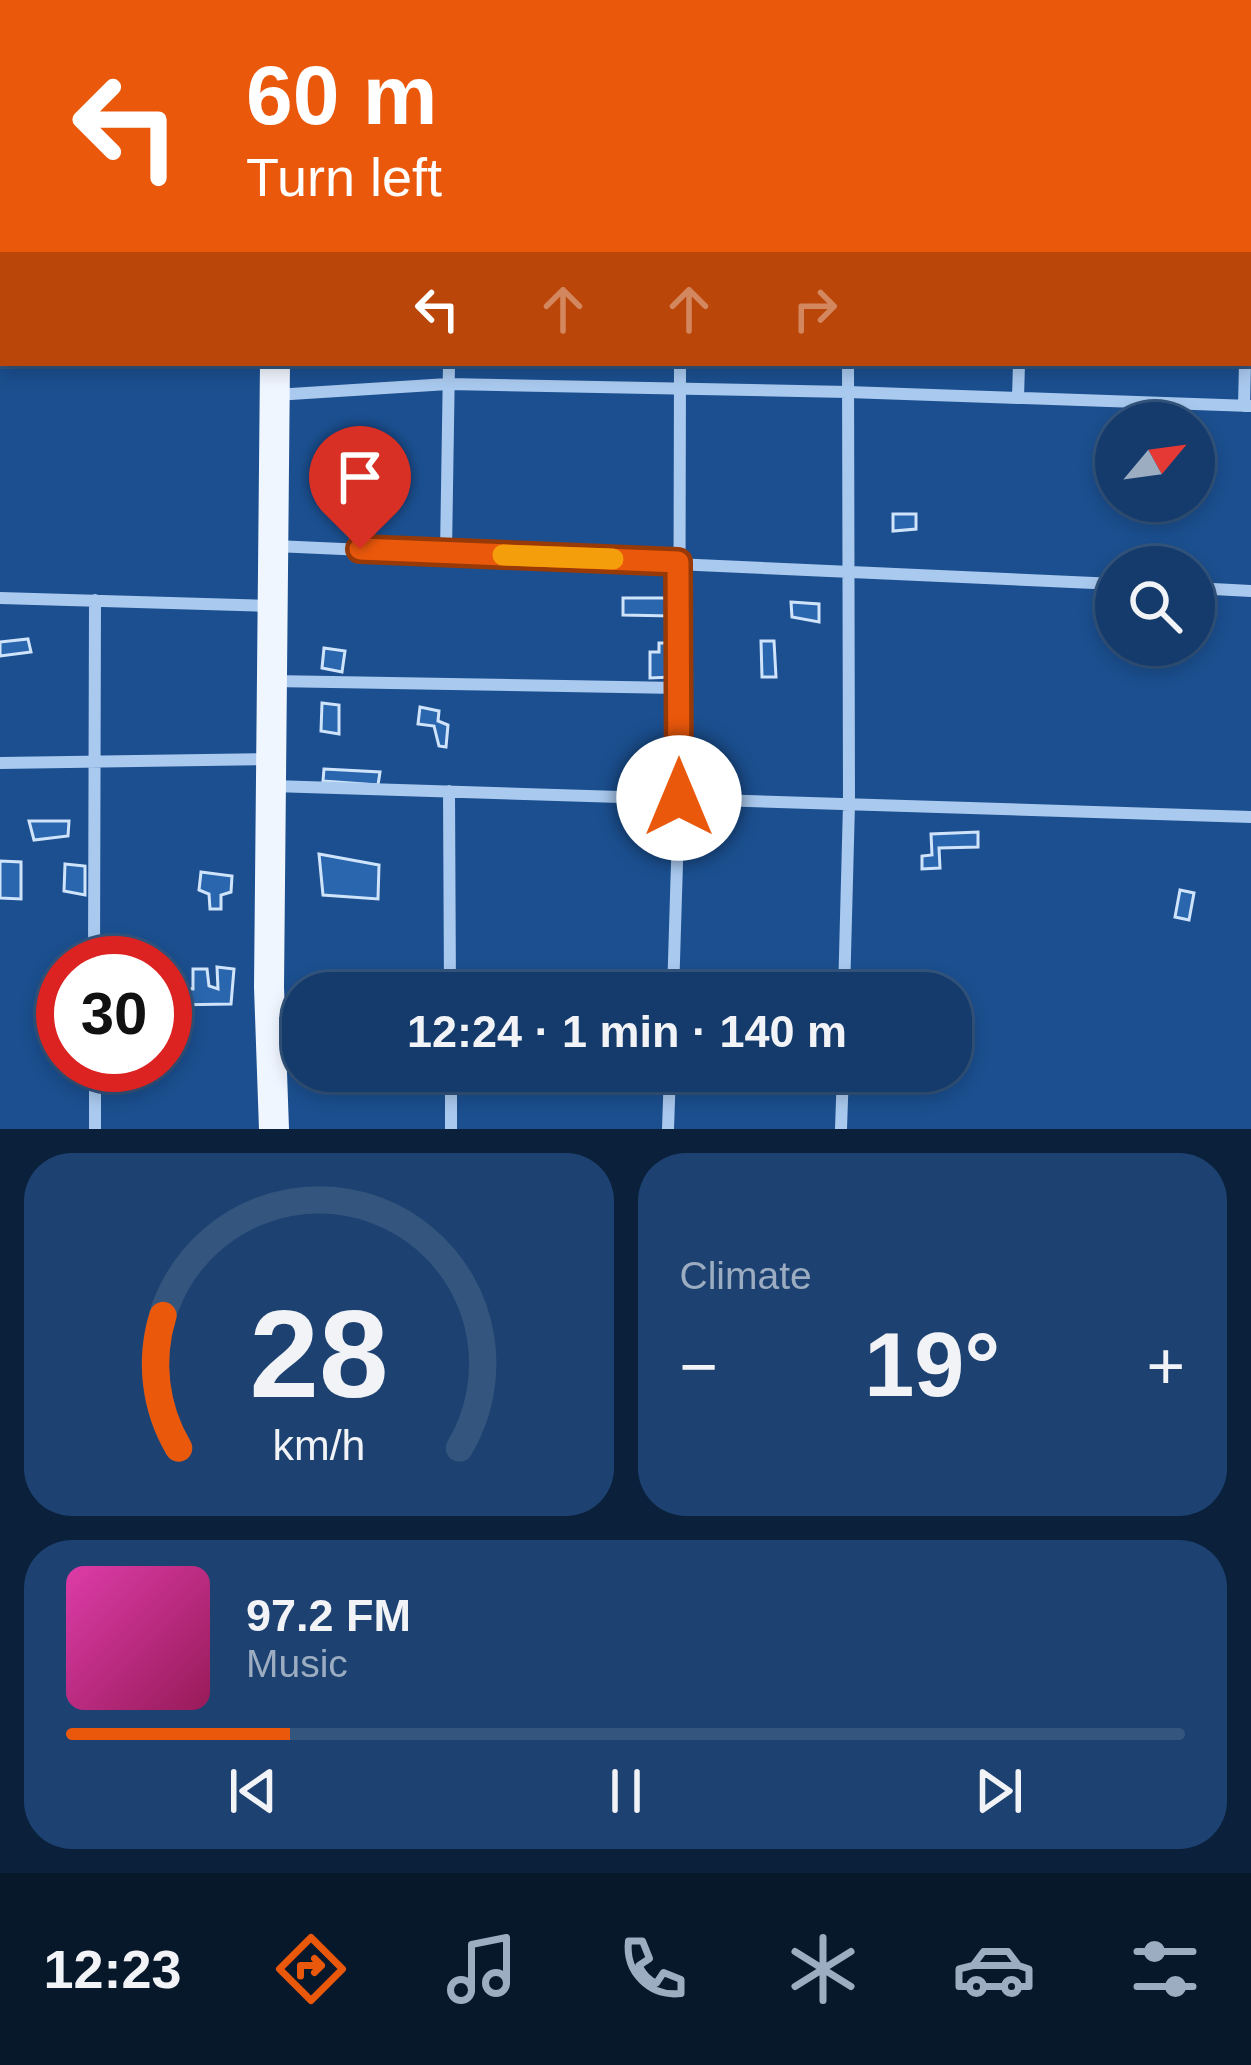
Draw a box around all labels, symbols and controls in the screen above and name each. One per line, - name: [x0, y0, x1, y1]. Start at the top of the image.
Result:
- icon: left: [48, 48, 204, 204]
- text: 60 m: [246, 48, 437, 142]
- text: Turn left: [246, 147, 442, 207]
- icon: left: [404, 276, 470, 342]
- icon: ahead: [530, 276, 596, 342]
- icon: ahead: [656, 276, 722, 342]
- icon: right: [782, 276, 848, 342]
- north arrow: [1095, 402, 1215, 522]
- map controls: [1095, 402, 1215, 666]
- pin: [309, 426, 411, 549]
- icon: arrive: [327, 444, 393, 510]
- button: search: [1095, 546, 1215, 666]
- position arrow: [616, 735, 742, 861]
- speed limit sign: 30: [36, 936, 192, 1092]
- text: 12:24 · 1 min · 140 m: [407, 1006, 847, 1057]
- text: Climate: [680, 1254, 812, 1297]
- text: 28: [249, 1284, 388, 1423]
- text: 19°: [864, 1315, 1000, 1415]
- text: −: [680, 1329, 718, 1403]
- text: +: [1146, 1329, 1185, 1403]
- text: km/h: [272, 1420, 365, 1468]
- text: 97.2 FM: [246, 1590, 411, 1641]
- text: Music: [246, 1642, 348, 1685]
- icon: previous: [220, 1758, 286, 1824]
- icon: pause: [593, 1758, 659, 1824]
- icon: next: [966, 1758, 1032, 1824]
- icon: directions: [269, 1927, 353, 2011]
- icon: music: [440, 1927, 524, 2011]
- icon: phone: [611, 1927, 695, 2011]
- icon: climate: [781, 1927, 865, 2011]
- icon: car: [952, 1927, 1036, 2011]
- icon: filters: [1123, 1927, 1207, 2011]
- text: 12:23: [43, 1939, 182, 1999]

